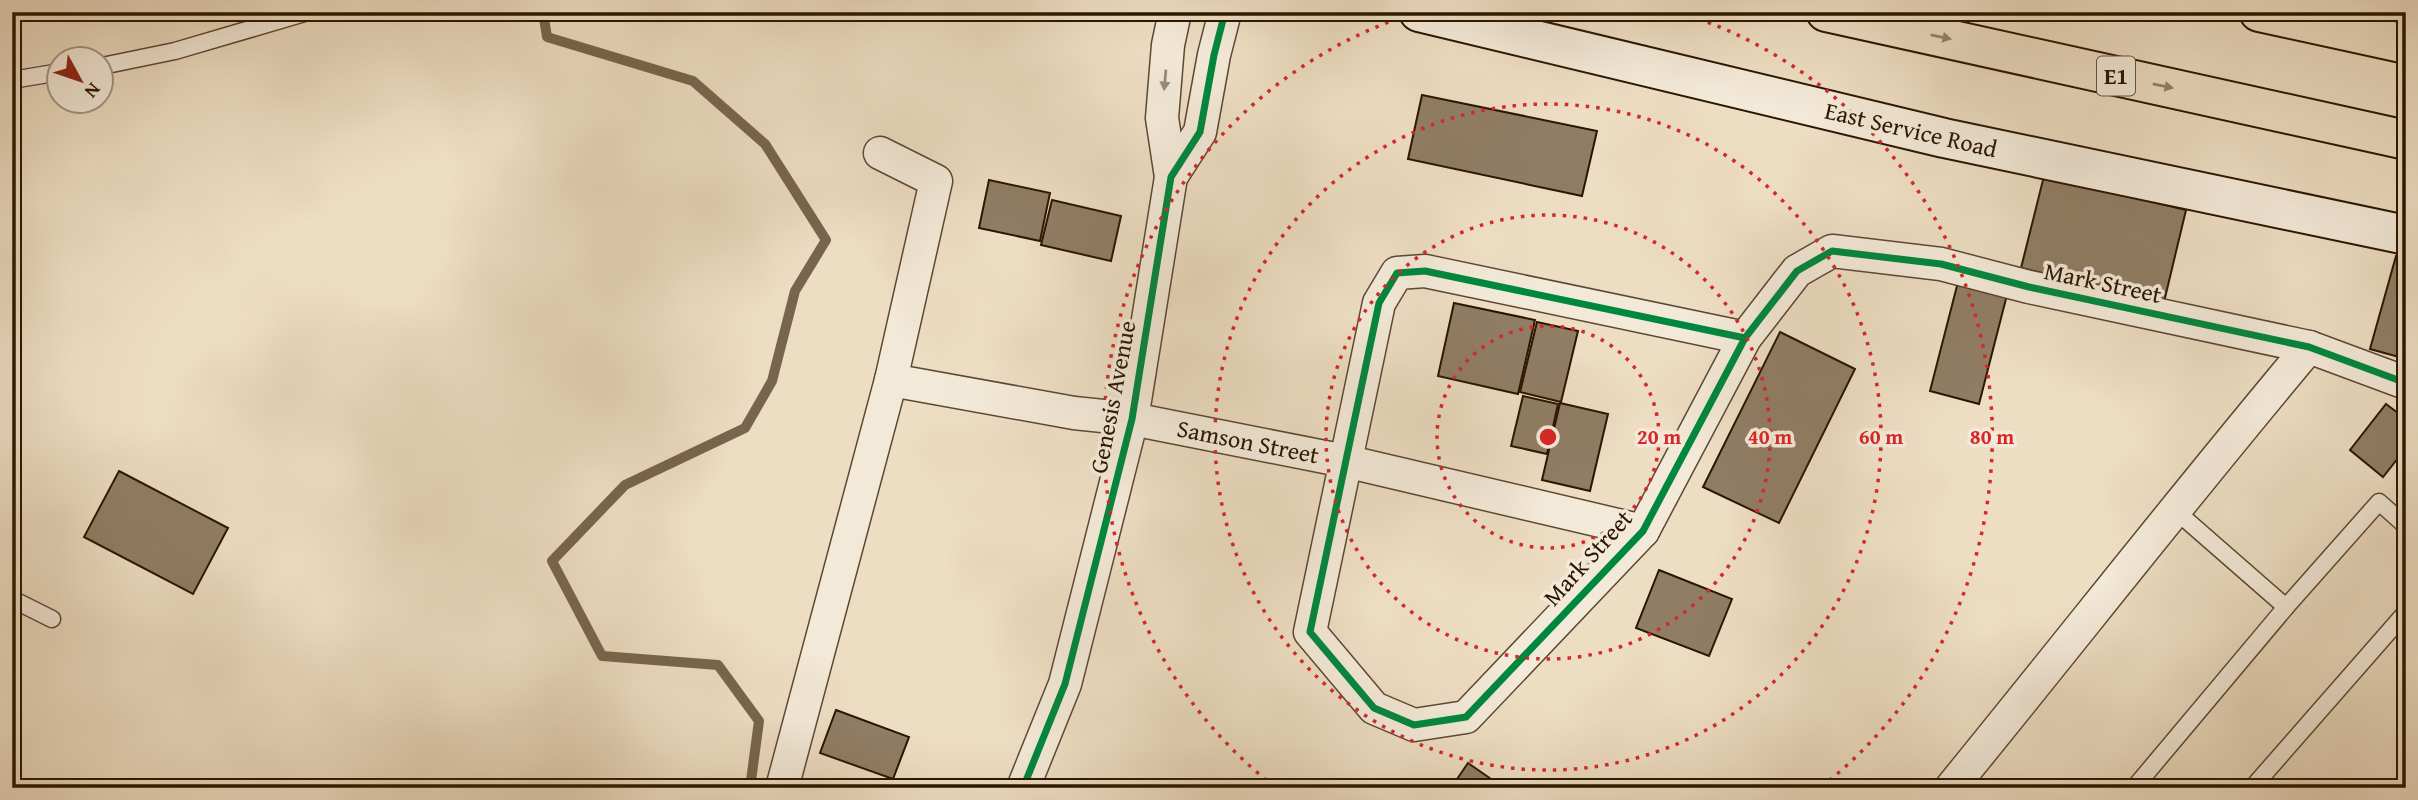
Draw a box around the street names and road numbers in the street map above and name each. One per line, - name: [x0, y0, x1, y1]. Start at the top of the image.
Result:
- road number: E1: [2097, 57, 2135, 96]
- street label: East Service Road: [1822, 93, 2001, 166]
- street label: Mark Street: [2041, 253, 2166, 312]
- street label: Genesis Avenue: [1081, 318, 1144, 476]
- street label: Samson Street: [1174, 411, 1323, 473]
- street label: Mark Street: [1535, 501, 1641, 614]

